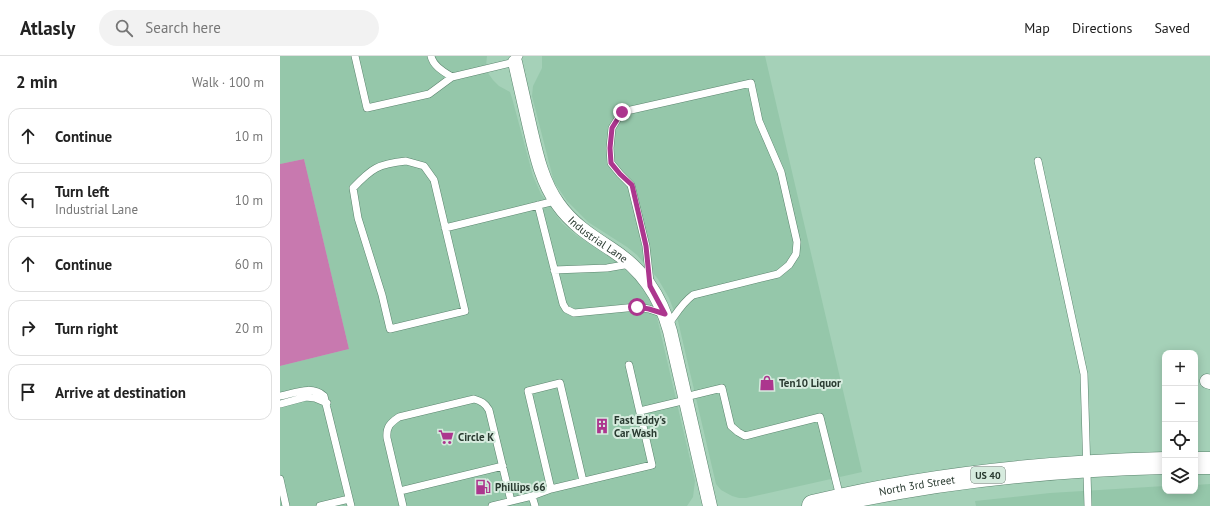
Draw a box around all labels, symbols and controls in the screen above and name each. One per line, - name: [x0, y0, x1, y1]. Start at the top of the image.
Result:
- search box: [99, 10, 379, 46]
- text: Atlasly: [20, 16, 75, 40]
- icon: search: [113, 17, 135, 39]
- text: Search here: [145, 18, 221, 37]
- text: Map: [1024, 19, 1050, 37]
- text: Directions: [1072, 19, 1132, 37]
- text: Saved: [1154, 19, 1190, 37]
- text: 2 min: [16, 71, 57, 93]
- text: Walk · 100 m: [192, 74, 264, 91]
- route end: [613, 103, 631, 121]
- icon: ahead: [17, 125, 39, 147]
- text: Continue: [55, 127, 112, 146]
- text: 10 m: [235, 128, 263, 145]
- text: Turn left: [55, 182, 109, 201]
- icon: left: [17, 189, 39, 211]
- text: 10 m: [235, 192, 263, 209]
- text: Industrial Lane: [55, 201, 138, 218]
- street label: Industrial Lane: [565, 213, 631, 266]
- icon: ahead: [17, 253, 39, 275]
- text: Continue: [55, 255, 112, 274]
- text: 60 m: [235, 256, 263, 273]
- route start: [628, 298, 646, 316]
- icon: right: [17, 317, 39, 339]
- text: Turn right: [55, 319, 118, 338]
- text: 20 m: [235, 320, 263, 337]
- map controls: [1162, 350, 1198, 494]
- button: +: [1162, 350, 1198, 386]
- shop icon: Ten10 Liquor: [758, 374, 776, 392]
- place label: Ten10 Liquor: [779, 376, 841, 390]
- icon: arrive: [17, 381, 39, 403]
- text: Arrive at destination: [55, 383, 186, 402]
- button: −: [1162, 386, 1198, 422]
- place label: Fast Eddy's Car Wash: [614, 413, 666, 440]
- building icon: Fast Eddy's Car Wash: [593, 417, 611, 435]
- button: locate: [1162, 422, 1198, 458]
- supermarket icon: Circle K: [437, 428, 455, 446]
- place label: Circle K: [458, 430, 494, 444]
- button: layers: [1162, 458, 1198, 494]
- road number: US 40: [971, 467, 1005, 483]
- street label: North 3rd Street: [878, 472, 956, 499]
- fuel station icon: Phillips 66: [474, 478, 492, 496]
- place label: Phillips 66: [495, 480, 546, 494]

